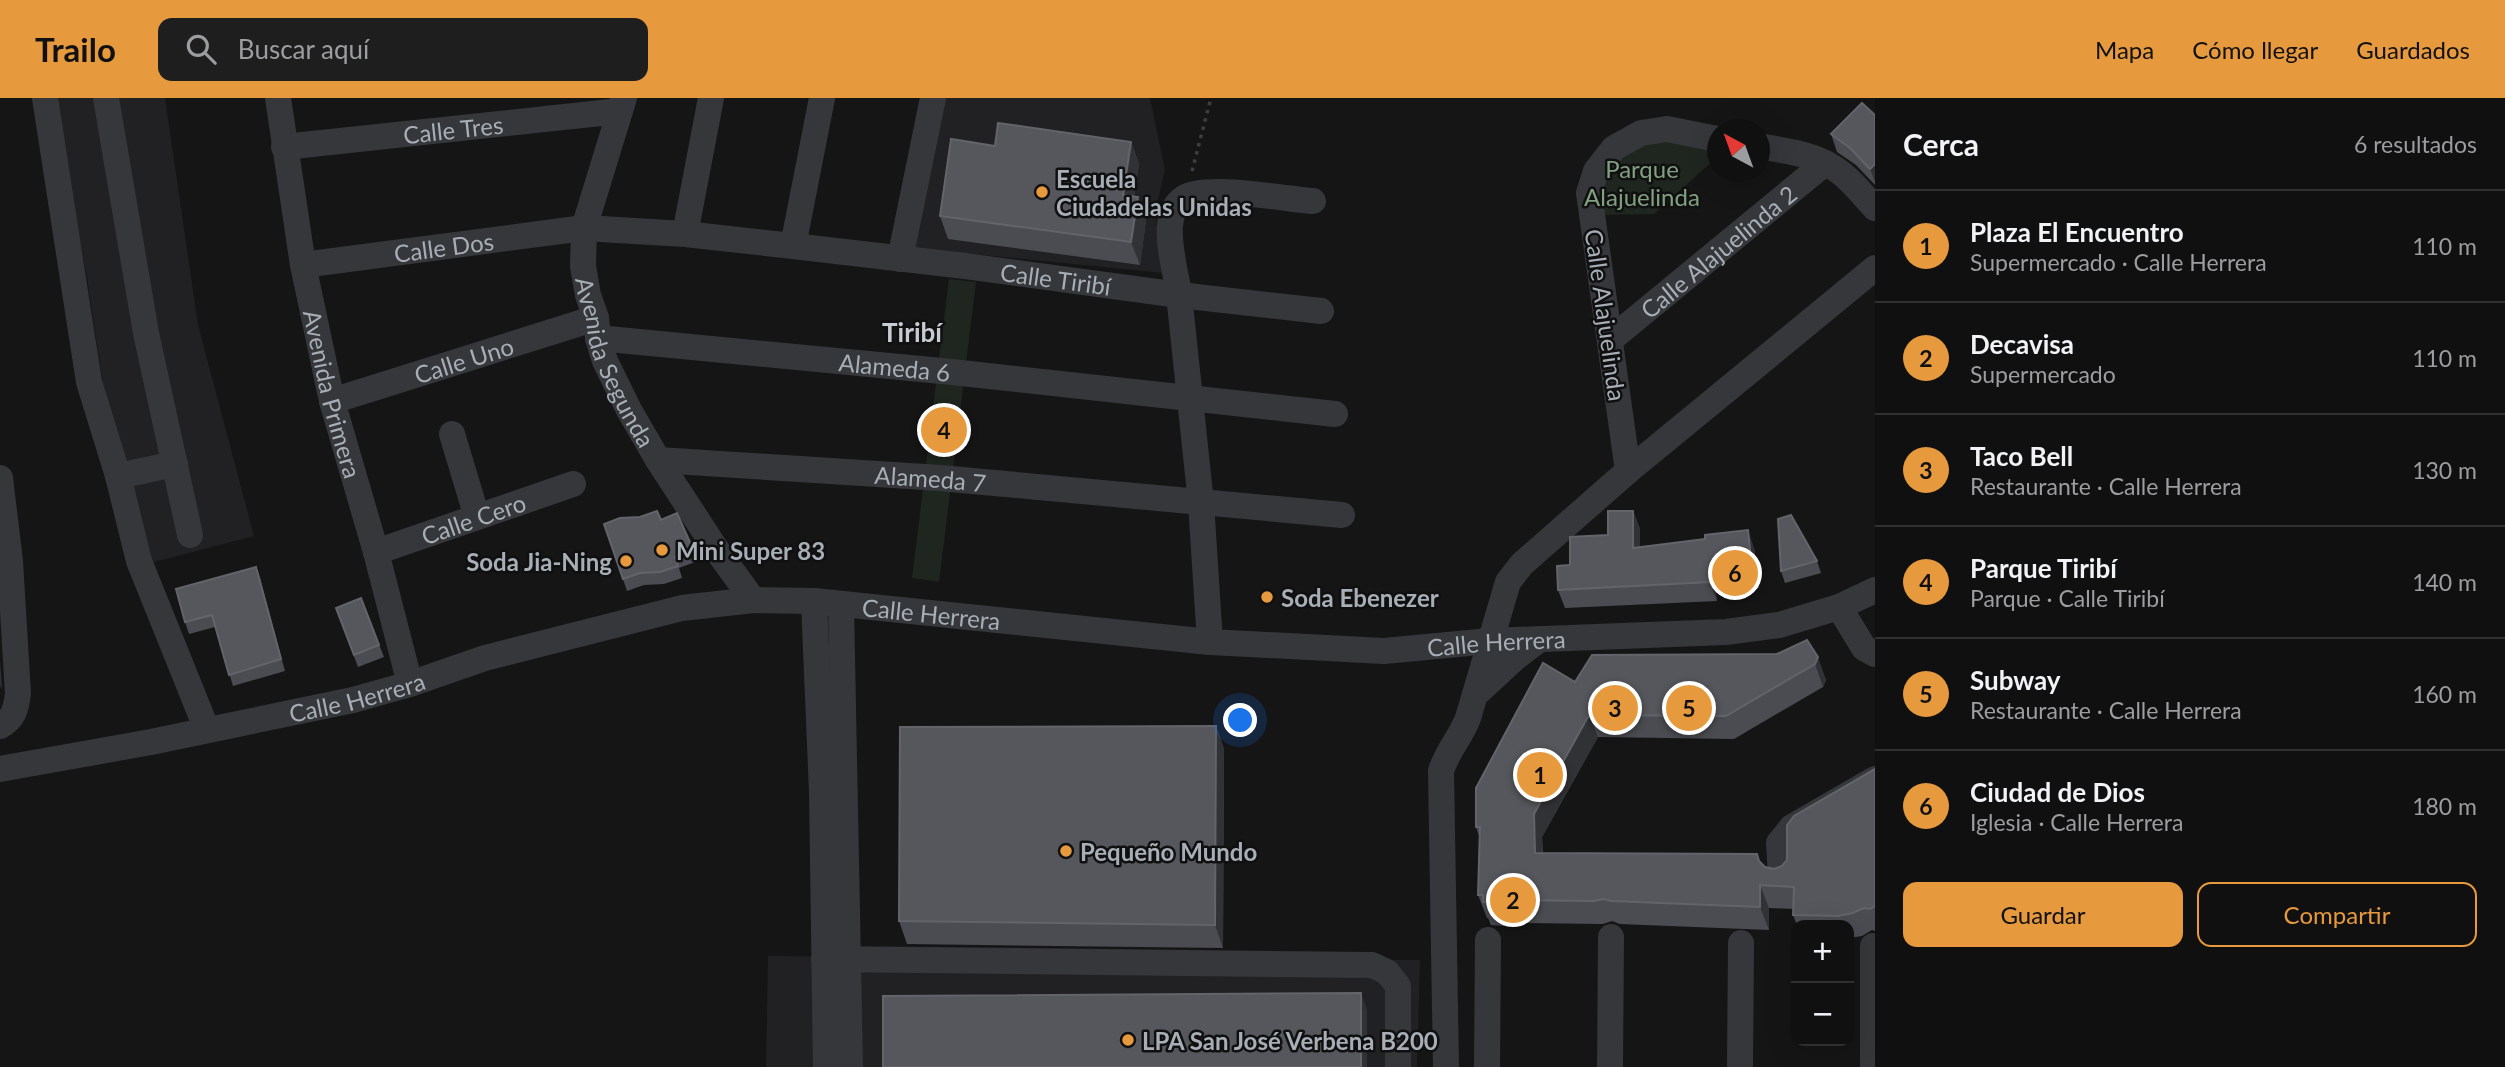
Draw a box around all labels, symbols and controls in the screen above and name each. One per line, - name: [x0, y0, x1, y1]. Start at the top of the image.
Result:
- search box: [158, 18, 648, 81]
- text: Trailo: [35, 29, 116, 69]
- icon: search: [182, 30, 220, 68]
- text: Buscar aquí: [238, 33, 369, 65]
- text: Mapa: [2095, 35, 2154, 64]
- text: Cómo llegar: [2192, 35, 2318, 64]
- text: Guardados: [2356, 35, 2470, 64]
- street label: Calle Tres: [402, 109, 504, 149]
- north arrow: [1707, 119, 1770, 182]
- text: Cerca: [1903, 126, 1979, 162]
- text: 6 resultados: [2354, 130, 2477, 158]
- park label: Parque Alajuelinda: [1584, 154, 1700, 211]
- place label: Escuela Ciudadelas Unidas: [1056, 164, 1252, 221]
- street label: Calle Alajuelinda 2: [1634, 178, 1802, 324]
- marker: Escuela Ciudadelas Unidas: [1034, 184, 1050, 200]
- text: Plaza El Encuentro: [1970, 216, 2184, 248]
- street label: Calle Dos: [392, 226, 495, 267]
- street label: Calle Alajuelinda: [1580, 227, 1632, 403]
- text: 1: [1919, 232, 1933, 260]
- text: 110 m: [2412, 232, 2477, 260]
- text: Supermercado · Calle Herrera: [1970, 248, 2267, 276]
- street label: Calle Tiribí: [999, 256, 1114, 300]
- street label: Avenida Segunda: [571, 275, 662, 452]
- street label: Avenida Primera: [298, 307, 368, 481]
- district label: Tiribí: [882, 316, 943, 348]
- text: Decavisa: [1970, 328, 2074, 360]
- street label: Calle Uno: [410, 330, 517, 389]
- text: 2: [1919, 344, 1933, 372]
- text: 110 m: [2412, 344, 2477, 372]
- street label: Alameda 6: [838, 347, 952, 386]
- text: Supermercado: [1970, 360, 2116, 388]
- pin: 4: [921, 404, 967, 456]
- text: Taco Bell: [1970, 440, 2073, 472]
- text: 3: [1919, 456, 1933, 484]
- text: 130 m: [2412, 456, 2477, 484]
- street label: Alameda 7: [874, 459, 987, 497]
- text: Restaurante · Calle Herrera: [1970, 472, 2242, 500]
- street label: Calle Cero: [417, 487, 529, 550]
- place label: Mini Super 83: [676, 536, 825, 565]
- marker: Mini Super 83: [654, 542, 670, 558]
- place label: Soda Jia-Ning: [466, 547, 612, 576]
- pin: 6: [1712, 547, 1758, 599]
- text: Parque Tiribí: [1970, 552, 2117, 584]
- marker: Soda Jia-Ning: [618, 553, 634, 569]
- text: 4: [1919, 568, 1933, 596]
- text: 140 m: [2412, 568, 2477, 596]
- place label: Soda Ebenezer: [1281, 583, 1439, 612]
- text: Parque · Calle Tiribí: [1970, 584, 2165, 612]
- marker: Soda Ebenezer: [1259, 589, 1275, 605]
- street label: Calle Herrera: [861, 592, 1002, 635]
- street label: Calle Herrera: [1426, 624, 1566, 661]
- text: Subway: [1970, 664, 2061, 696]
- street label: Calle Herrera: [286, 666, 429, 727]
- text: 5: [1919, 680, 1933, 708]
- text: 160 m: [2412, 680, 2477, 708]
- pin: 3: [1592, 682, 1638, 734]
- pin: 5: [1666, 682, 1712, 734]
- text: Restaurante · Calle Herrera: [1970, 696, 2242, 724]
- your location: [1223, 703, 1257, 737]
- pin: 1: [1517, 749, 1563, 801]
- text: Ciudad de Dios: [1970, 776, 2145, 808]
- text: 6: [1919, 792, 1933, 820]
- text: 180 m: [2412, 792, 2477, 820]
- text: Iglesia · Calle Herrera: [1970, 808, 2183, 836]
- place label: Pequeño Mundo: [1080, 837, 1257, 866]
- marker: Pequeño Mundo: [1058, 843, 1074, 859]
- pin: 2: [1490, 874, 1536, 926]
- button: Guardar: [1903, 882, 2183, 947]
- button: Compartir: [2197, 882, 2477, 947]
- map controls: [1791, 920, 1854, 1046]
- button: +: [1791, 920, 1854, 983]
- button: −: [1791, 983, 1854, 1046]
- place label: LPA San José Verbena B200: [1142, 1026, 1438, 1055]
- marker: LPA San José Verbena B200: [1120, 1032, 1136, 1048]

